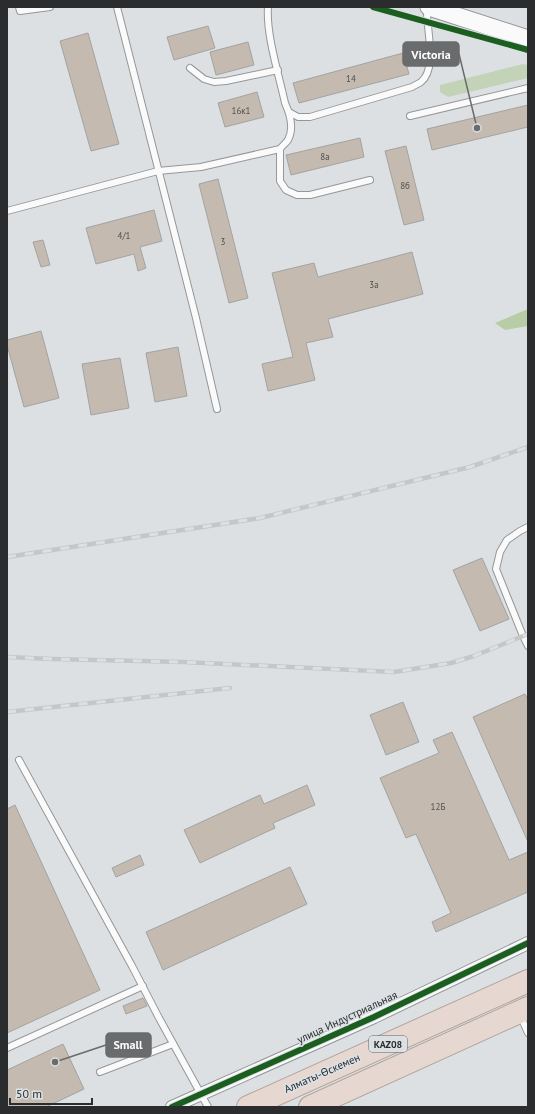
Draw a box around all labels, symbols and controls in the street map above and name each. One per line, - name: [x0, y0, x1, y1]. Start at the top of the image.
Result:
- callout: Victoria: [403, 42, 459, 66]
- text: Victoria: [410, 47, 451, 62]
- house number: 14: [346, 73, 356, 84]
- house number: 16к1: [231, 105, 251, 116]
- house number: 8а: [320, 151, 330, 162]
- house number: 8б: [400, 180, 410, 191]
- house number: 4/1: [118, 230, 131, 241]
- house number: 3: [221, 236, 226, 247]
- house number: 3а: [369, 279, 379, 290]
- house number: 12Б: [431, 801, 445, 812]
- street label: улица Индустриальная: [295, 988, 399, 1046]
- callout: Small: [106, 1033, 151, 1057]
- road number: KAZ08: [369, 1036, 407, 1052]
- text: Small: [113, 1037, 143, 1052]
- street label: Алматы-Өскемен: [282, 1050, 362, 1096]
- scale bar: [10, 1080, 92, 1106]
- text: 50 m: [16, 1086, 42, 1101]

